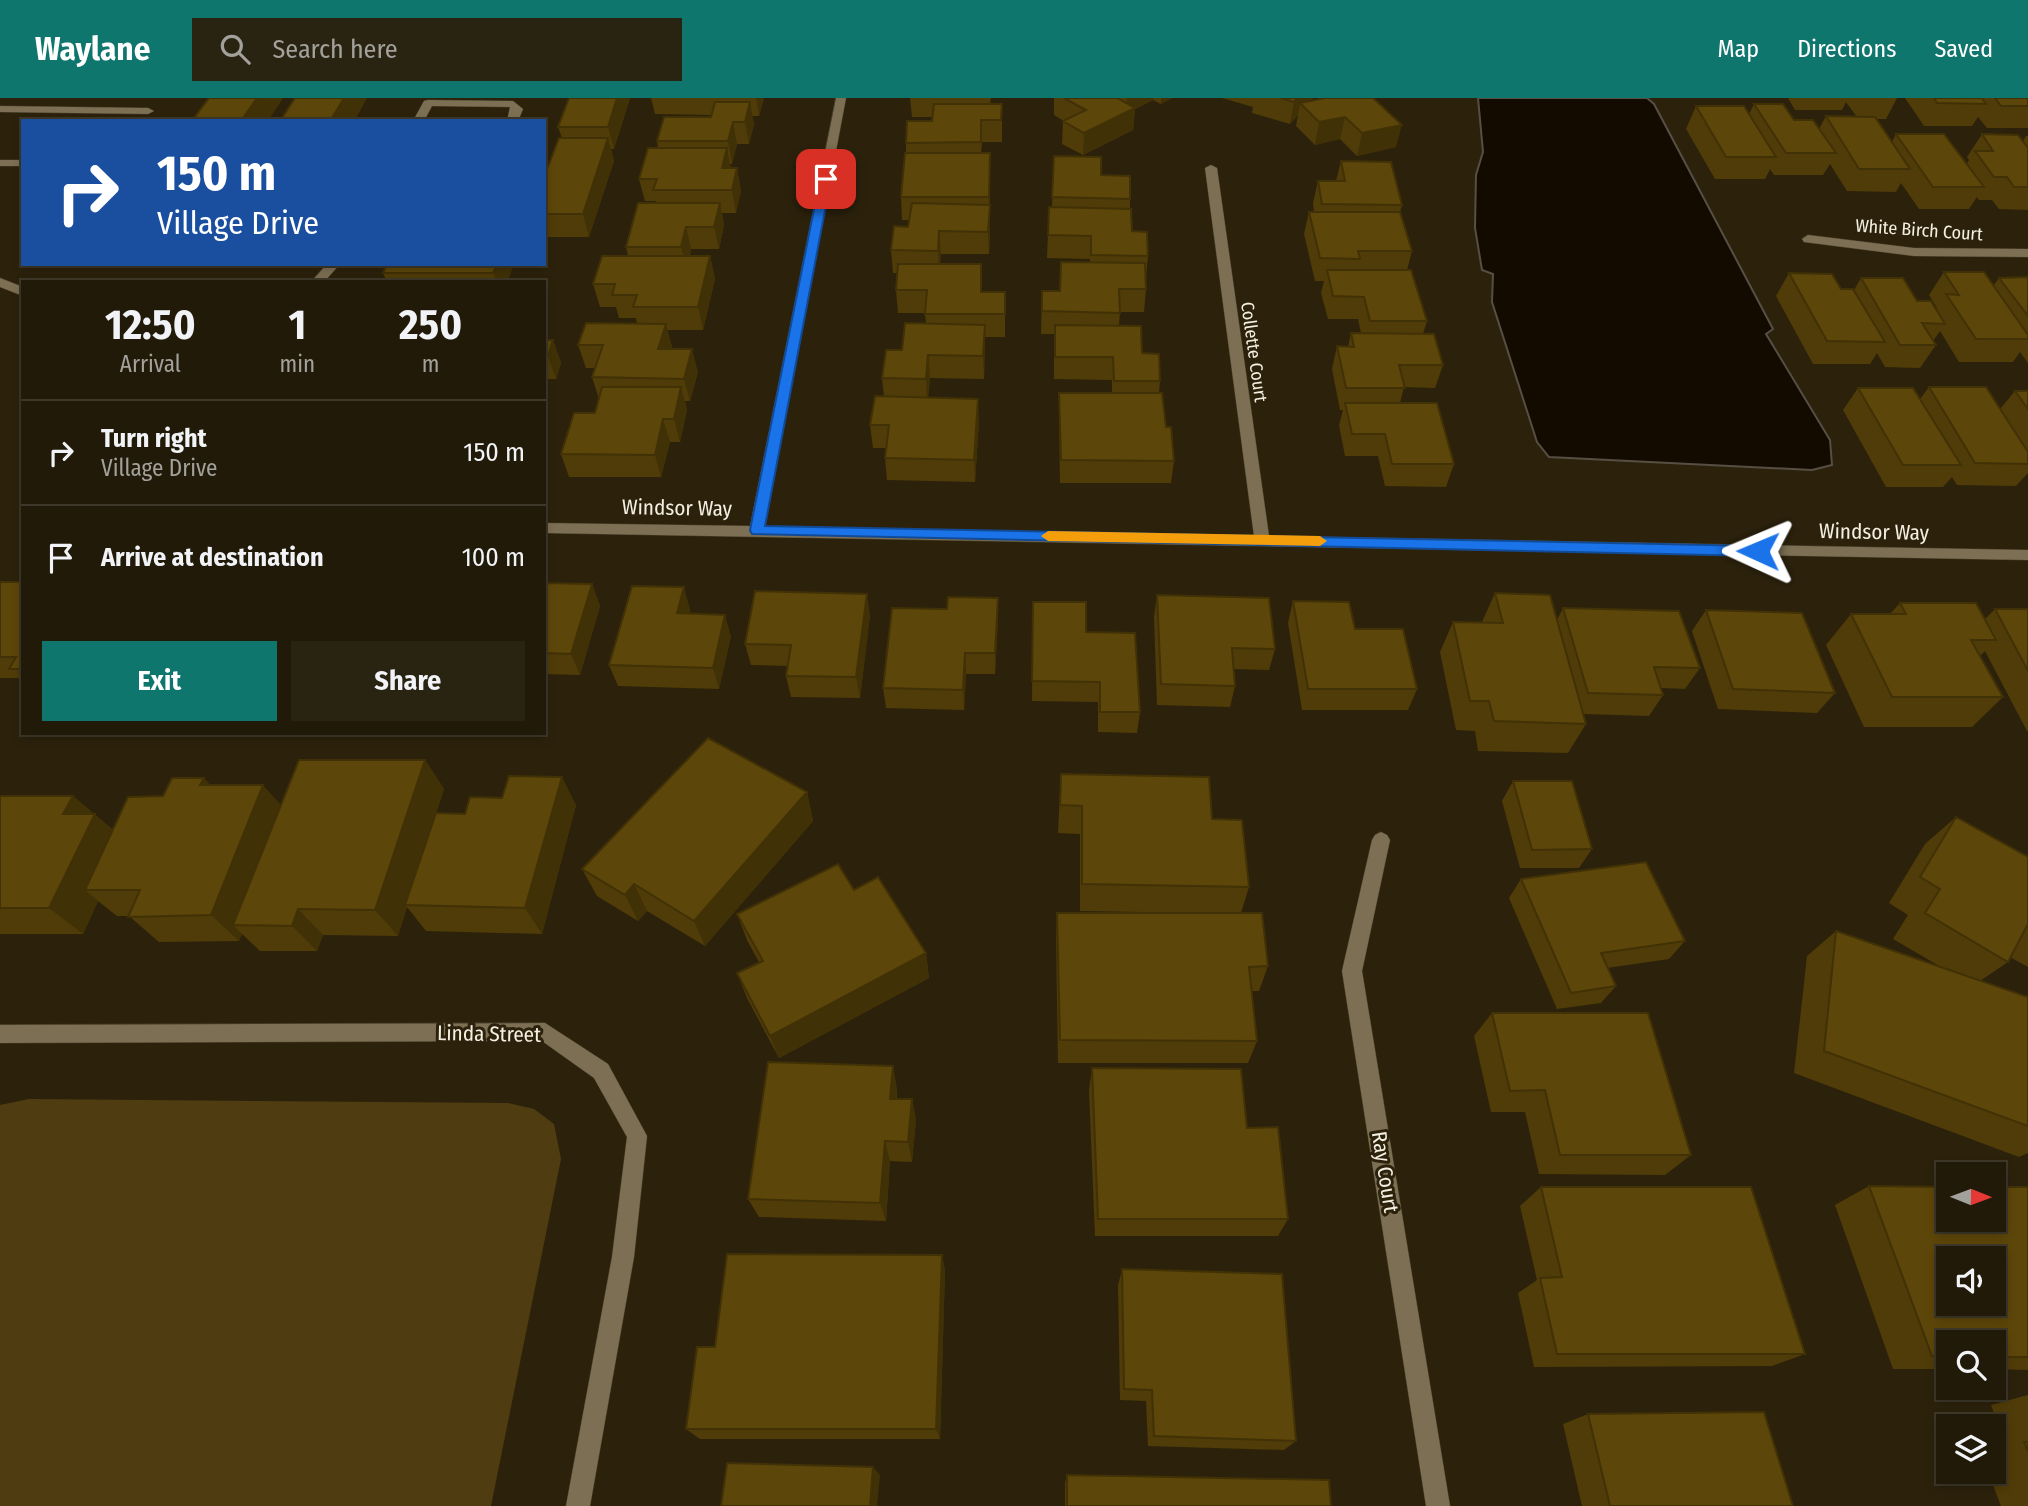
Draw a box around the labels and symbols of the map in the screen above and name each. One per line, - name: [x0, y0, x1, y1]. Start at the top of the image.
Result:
- pin: [796, 149, 856, 209]
- street label: White Birch Court: [1855, 215, 1984, 245]
- street label: Collette Court: [1236, 300, 1272, 404]
- street label: Windsor Way: [622, 494, 733, 522]
- position arrow: [1721, 514, 1795, 588]
- street label: Windsor Way: [1819, 518, 1930, 546]
- street label: Linda Street: [437, 1020, 541, 1048]
- street label: Ray Court: [1366, 1129, 1404, 1215]
- north arrow: [1936, 1162, 2006, 1232]

